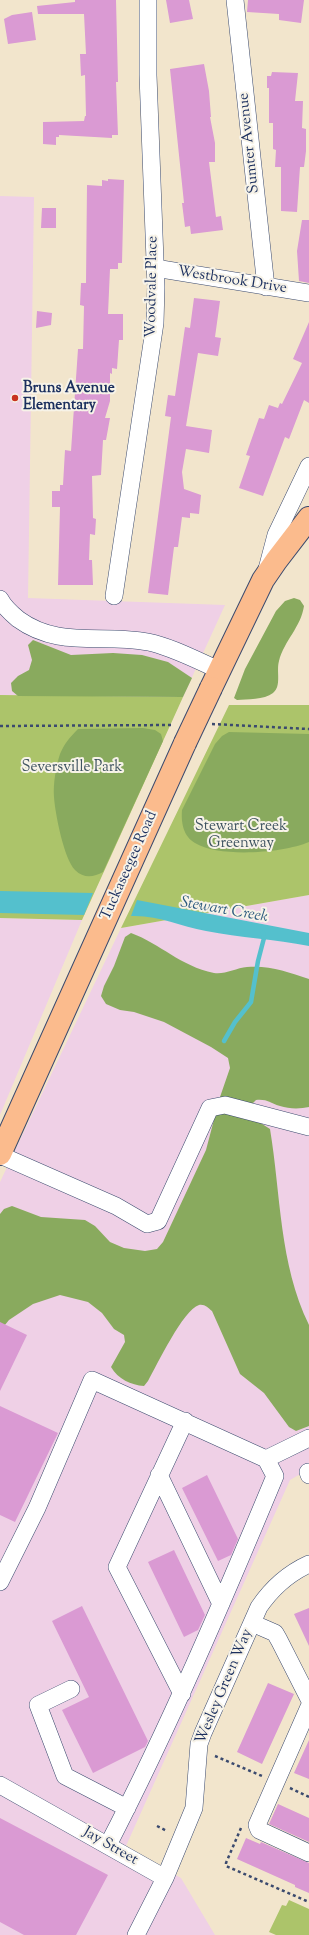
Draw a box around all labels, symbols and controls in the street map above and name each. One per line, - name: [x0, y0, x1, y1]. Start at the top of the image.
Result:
- street label: Sumter Avenue: [236, 92, 264, 194]
- street label: Woodvale Place: [143, 236, 163, 338]
- street label: Westbrook Drive: [176, 263, 288, 299]
- place label: Bruns Avenue Elementary: [23, 380, 115, 415]
- marker: Bruns Avenue Elementary: [10, 393, 20, 403]
- park label: Seversville Park: [22, 759, 122, 777]
- street label: Tuckaseegee Road: [98, 809, 162, 923]
- park label: Stewart Creek Greenway: [195, 818, 287, 853]
- water label: Stewart Creek: [179, 894, 269, 928]
- street label: Wesley Green Way: [193, 1627, 257, 1747]
- street label: Jay Street: [79, 1824, 141, 1870]

